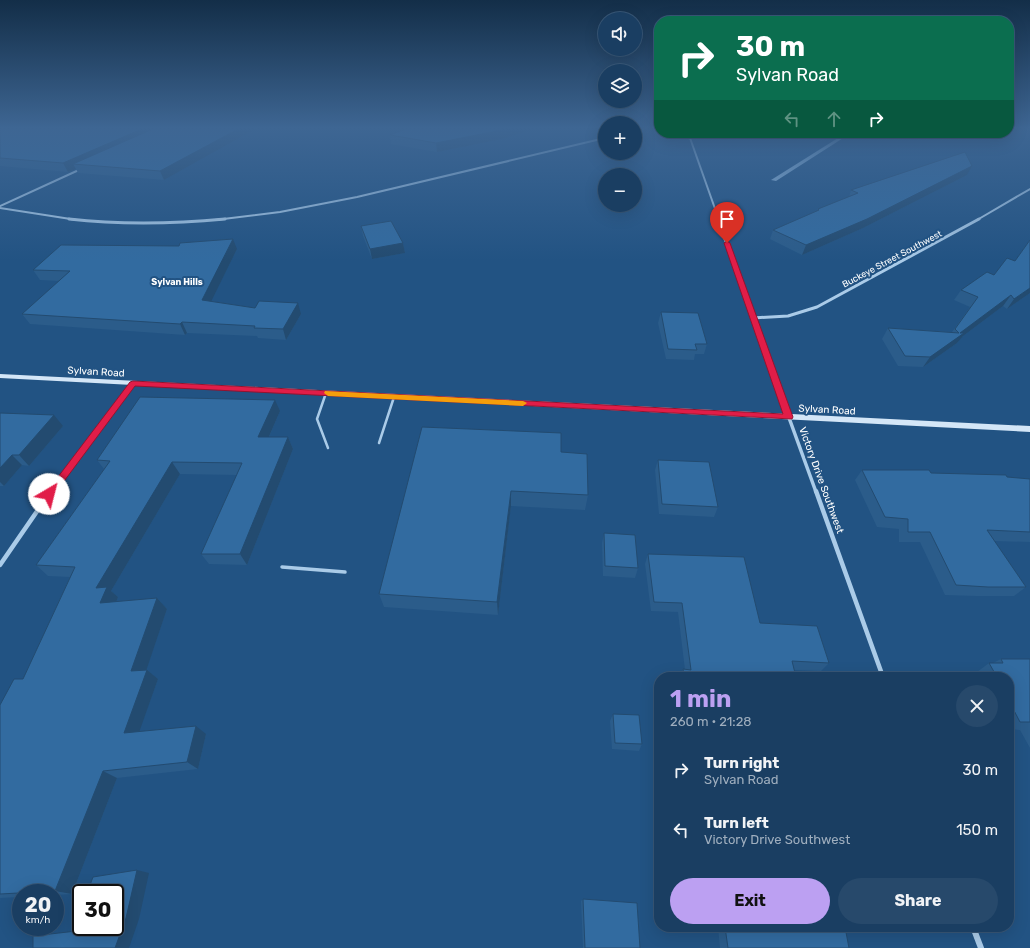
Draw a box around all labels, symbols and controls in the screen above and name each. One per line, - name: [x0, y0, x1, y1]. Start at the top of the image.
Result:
- map controls: [598, 12, 642, 212]
- button: sound: [598, 12, 642, 56]
- text: 30 m: [736, 30, 805, 63]
- icon: right: [670, 32, 722, 84]
- button: layers: [598, 64, 642, 108]
- text: Sylvan Road: [736, 64, 839, 86]
- icon: left: [781, 108, 803, 130]
- icon: ahead: [823, 108, 845, 130]
- icon: right: [865, 108, 887, 130]
- button: +: [598, 116, 642, 160]
- button: −: [598, 168, 642, 212]
- pin: [710, 202, 744, 243]
- icon: arrive: [716, 208, 738, 230]
- street label: Buckeye Street Southwest: [841, 228, 944, 290]
- district label: Sylvan Hills: [151, 277, 203, 287]
- street label: Sylvan Road: [67, 365, 125, 379]
- street label: Sylvan Road: [798, 403, 856, 417]
- street label: Victory Drive Southwest: [796, 425, 846, 535]
- position arrow: [28, 473, 70, 515]
- text: 1 min: [670, 685, 731, 713]
- button: close: [956, 685, 998, 727]
- text: 260 m · 21:28: [670, 714, 752, 729]
- text: Turn right: [704, 754, 779, 772]
- icon: right: [670, 759, 692, 781]
- text: 30 m: [962, 761, 998, 779]
- text: Sylvan Road: [704, 772, 778, 787]
- text: Turn left: [704, 814, 769, 832]
- icon: left: [670, 819, 692, 841]
- text: 150 m: [956, 821, 998, 839]
- text: Victory Drive Southwest: [704, 832, 850, 847]
- button: Exit: [670, 878, 830, 924]
- button: Share: [838, 878, 998, 924]
- speed limit sign: 30: [72, 884, 124, 936]
- text: 20: [25, 893, 51, 917]
- text: km/h: [26, 914, 50, 926]

